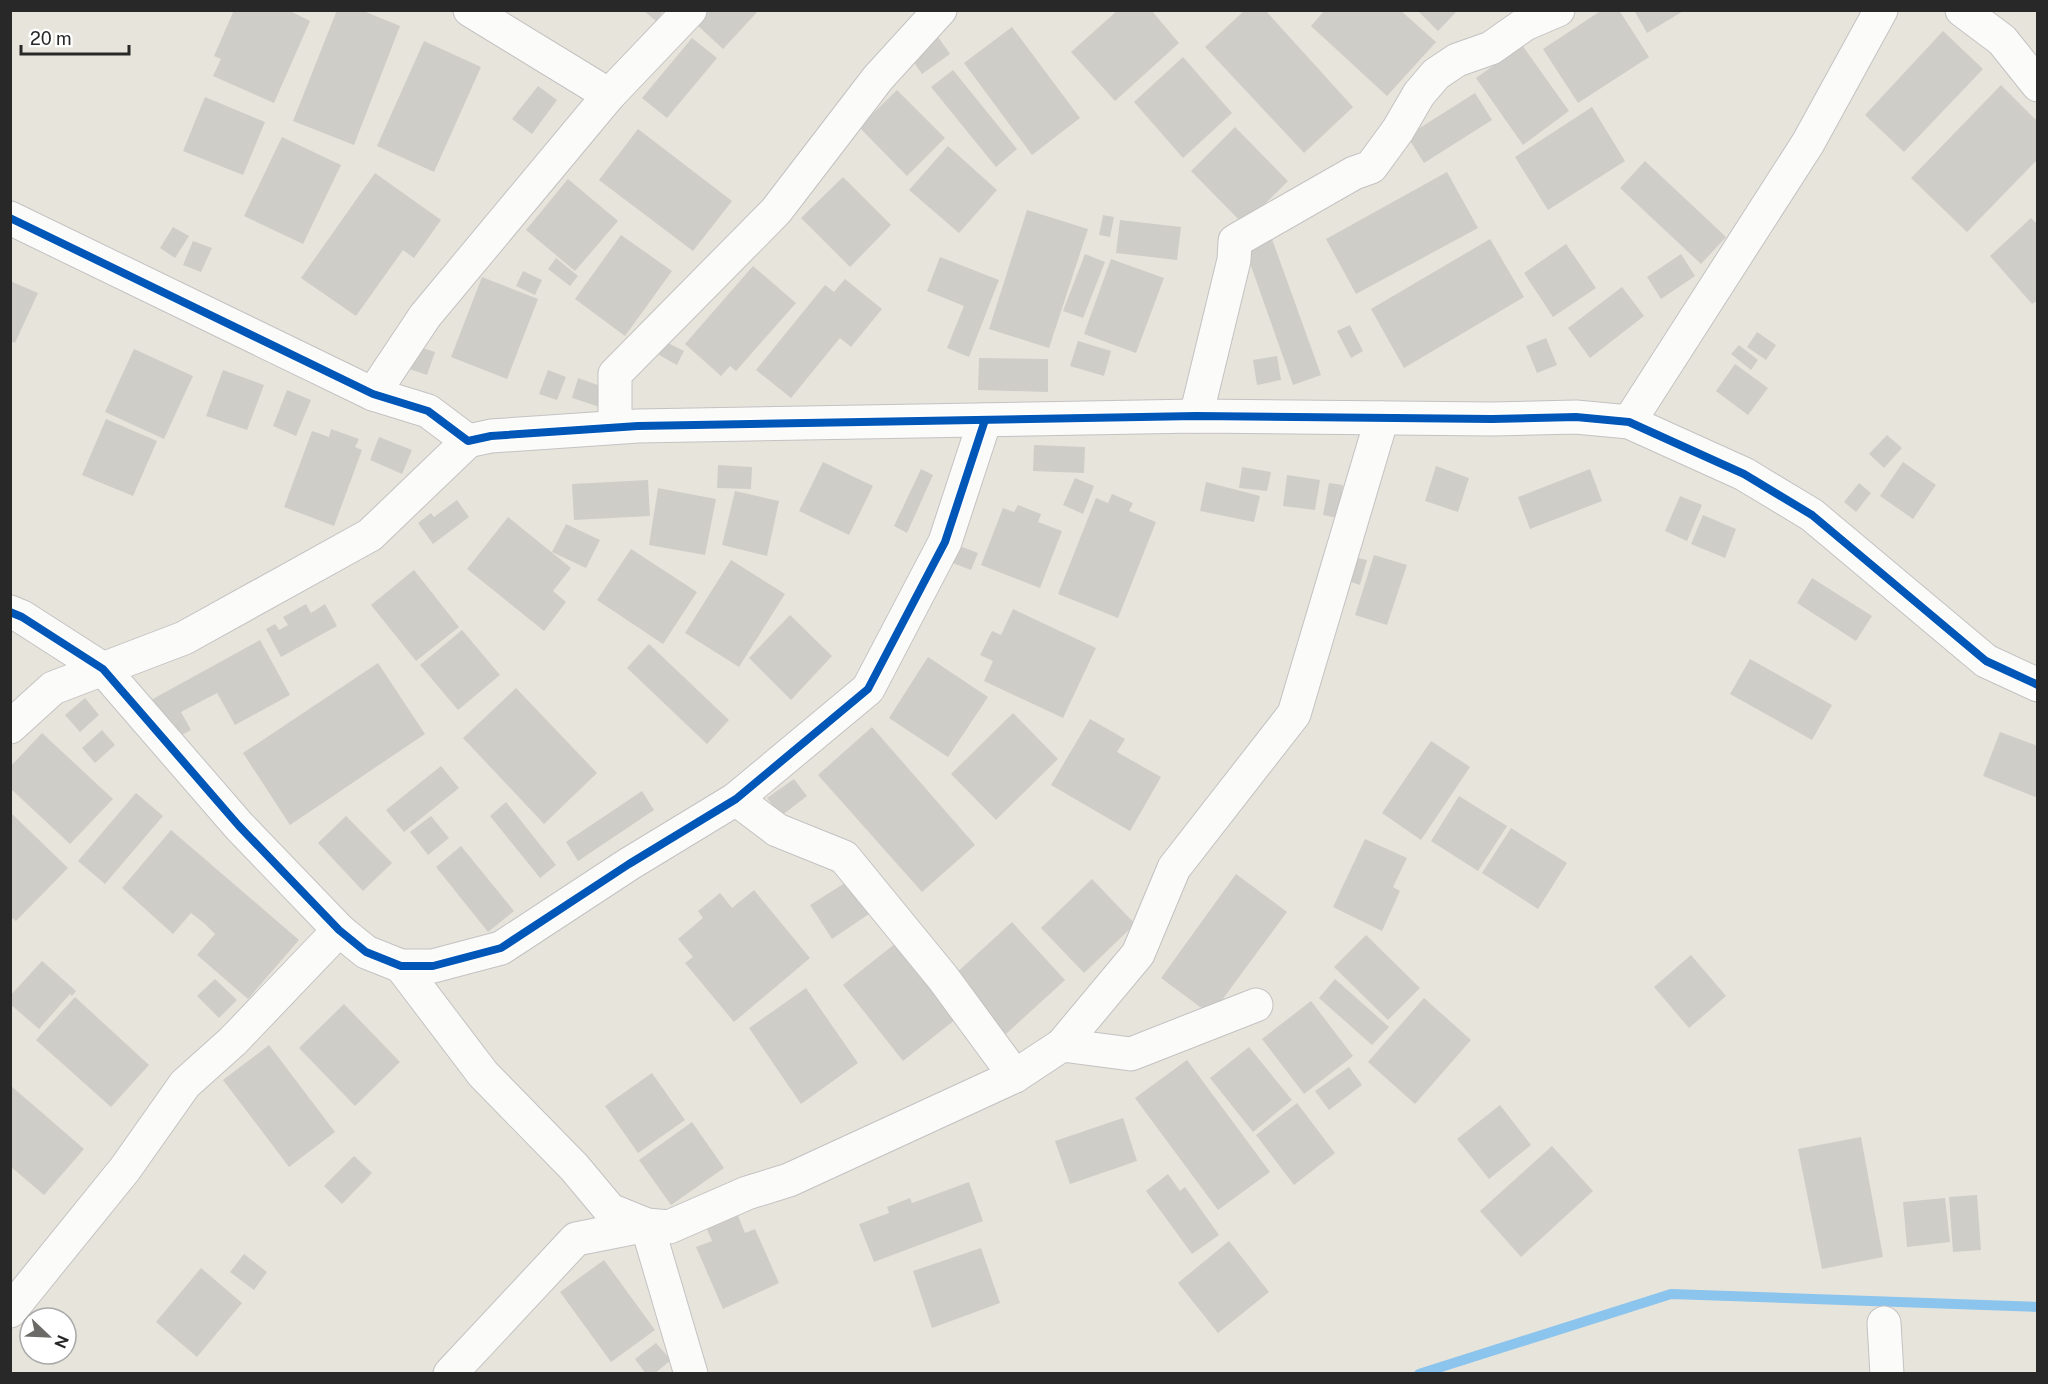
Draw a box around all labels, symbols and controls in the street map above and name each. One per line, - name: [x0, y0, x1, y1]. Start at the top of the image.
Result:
- scale bar: [21, 18, 129, 56]
- text: 20 m: [30, 28, 72, 49]
- north arrow: [18, 1306, 78, 1366]
- text: N: [50, 1332, 73, 1351]

